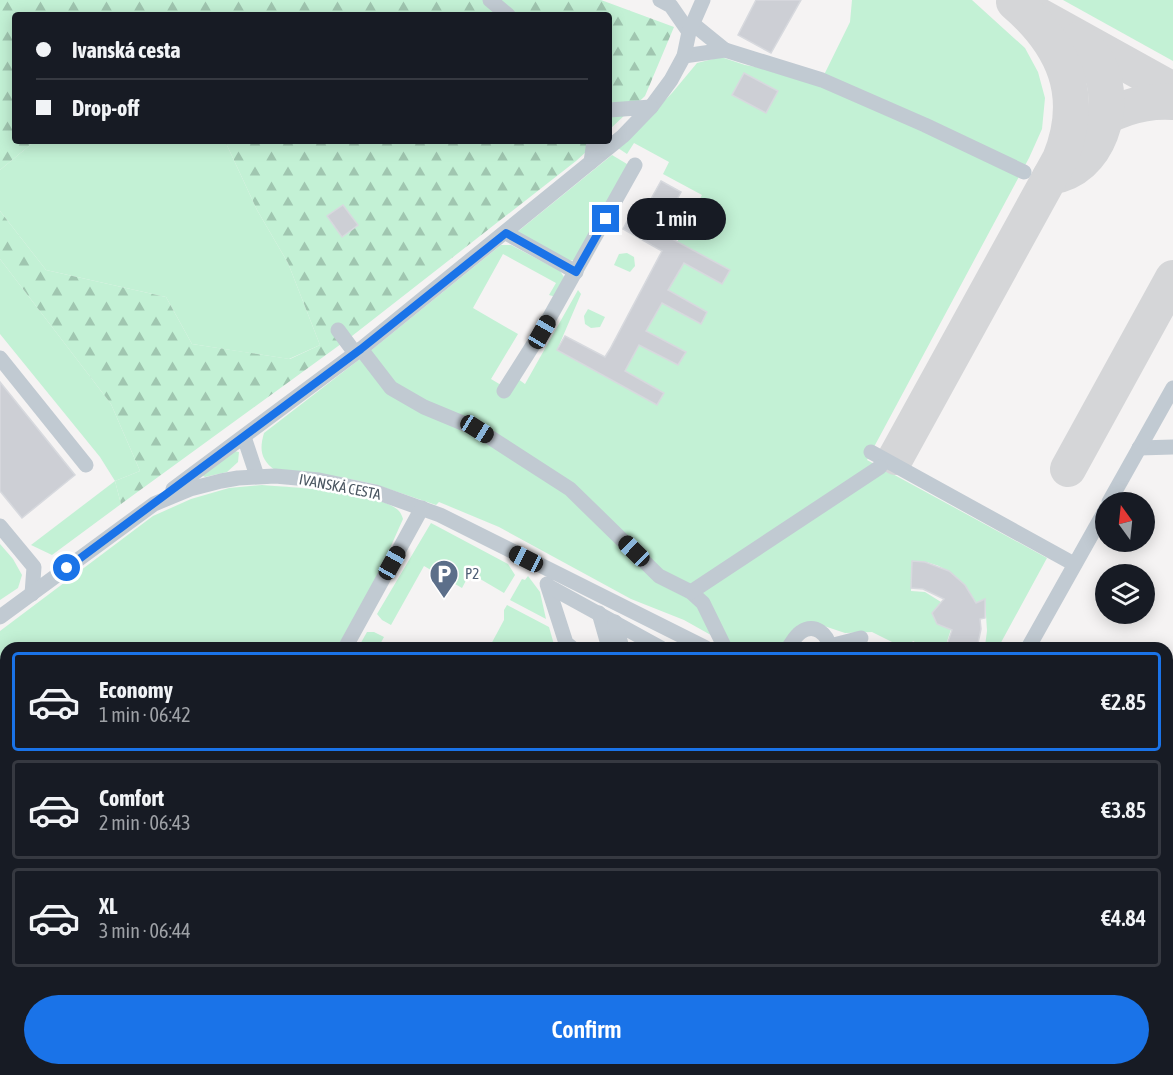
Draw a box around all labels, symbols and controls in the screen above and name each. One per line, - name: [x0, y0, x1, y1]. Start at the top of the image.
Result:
- text: Ivanská cesta: [72, 37, 181, 63]
- text: Drop-off: [72, 95, 139, 121]
- callout: 1 min: [627, 198, 726, 240]
- route end: [592, 205, 619, 232]
- text: 1 min: [656, 207, 697, 230]
- car: [525, 312, 559, 352]
- car: [457, 412, 497, 446]
- street label: IVANSKÁ CESTA: [298, 470, 383, 503]
- north arrow: [1095, 492, 1155, 552]
- map controls: [1095, 492, 1155, 624]
- car: [615, 532, 653, 570]
- car: [375, 543, 409, 583]
- car: [506, 543, 546, 575]
- route start: [53, 554, 80, 581]
- parking icon: P2: [428, 558, 460, 600]
- button: layers: [1095, 564, 1155, 624]
- place label: P2: [465, 565, 479, 582]
- icon: car: [27, 675, 81, 729]
- text: Economy: [99, 677, 173, 703]
- text: €2.85: [1101, 689, 1146, 715]
- text: 1 min · 06:42: [99, 703, 191, 726]
- icon: car: [27, 783, 81, 837]
- text: Comfort: [99, 785, 164, 811]
- text: €3.85: [1101, 797, 1146, 823]
- text: 2 min · 06:43: [99, 811, 191, 834]
- icon: car: [27, 891, 81, 945]
- text: XL: [99, 893, 117, 919]
- text: €4.84: [1101, 905, 1146, 931]
- text: 3 min · 06:44: [99, 919, 191, 942]
- button: Confirm: [24, 995, 1149, 1064]

